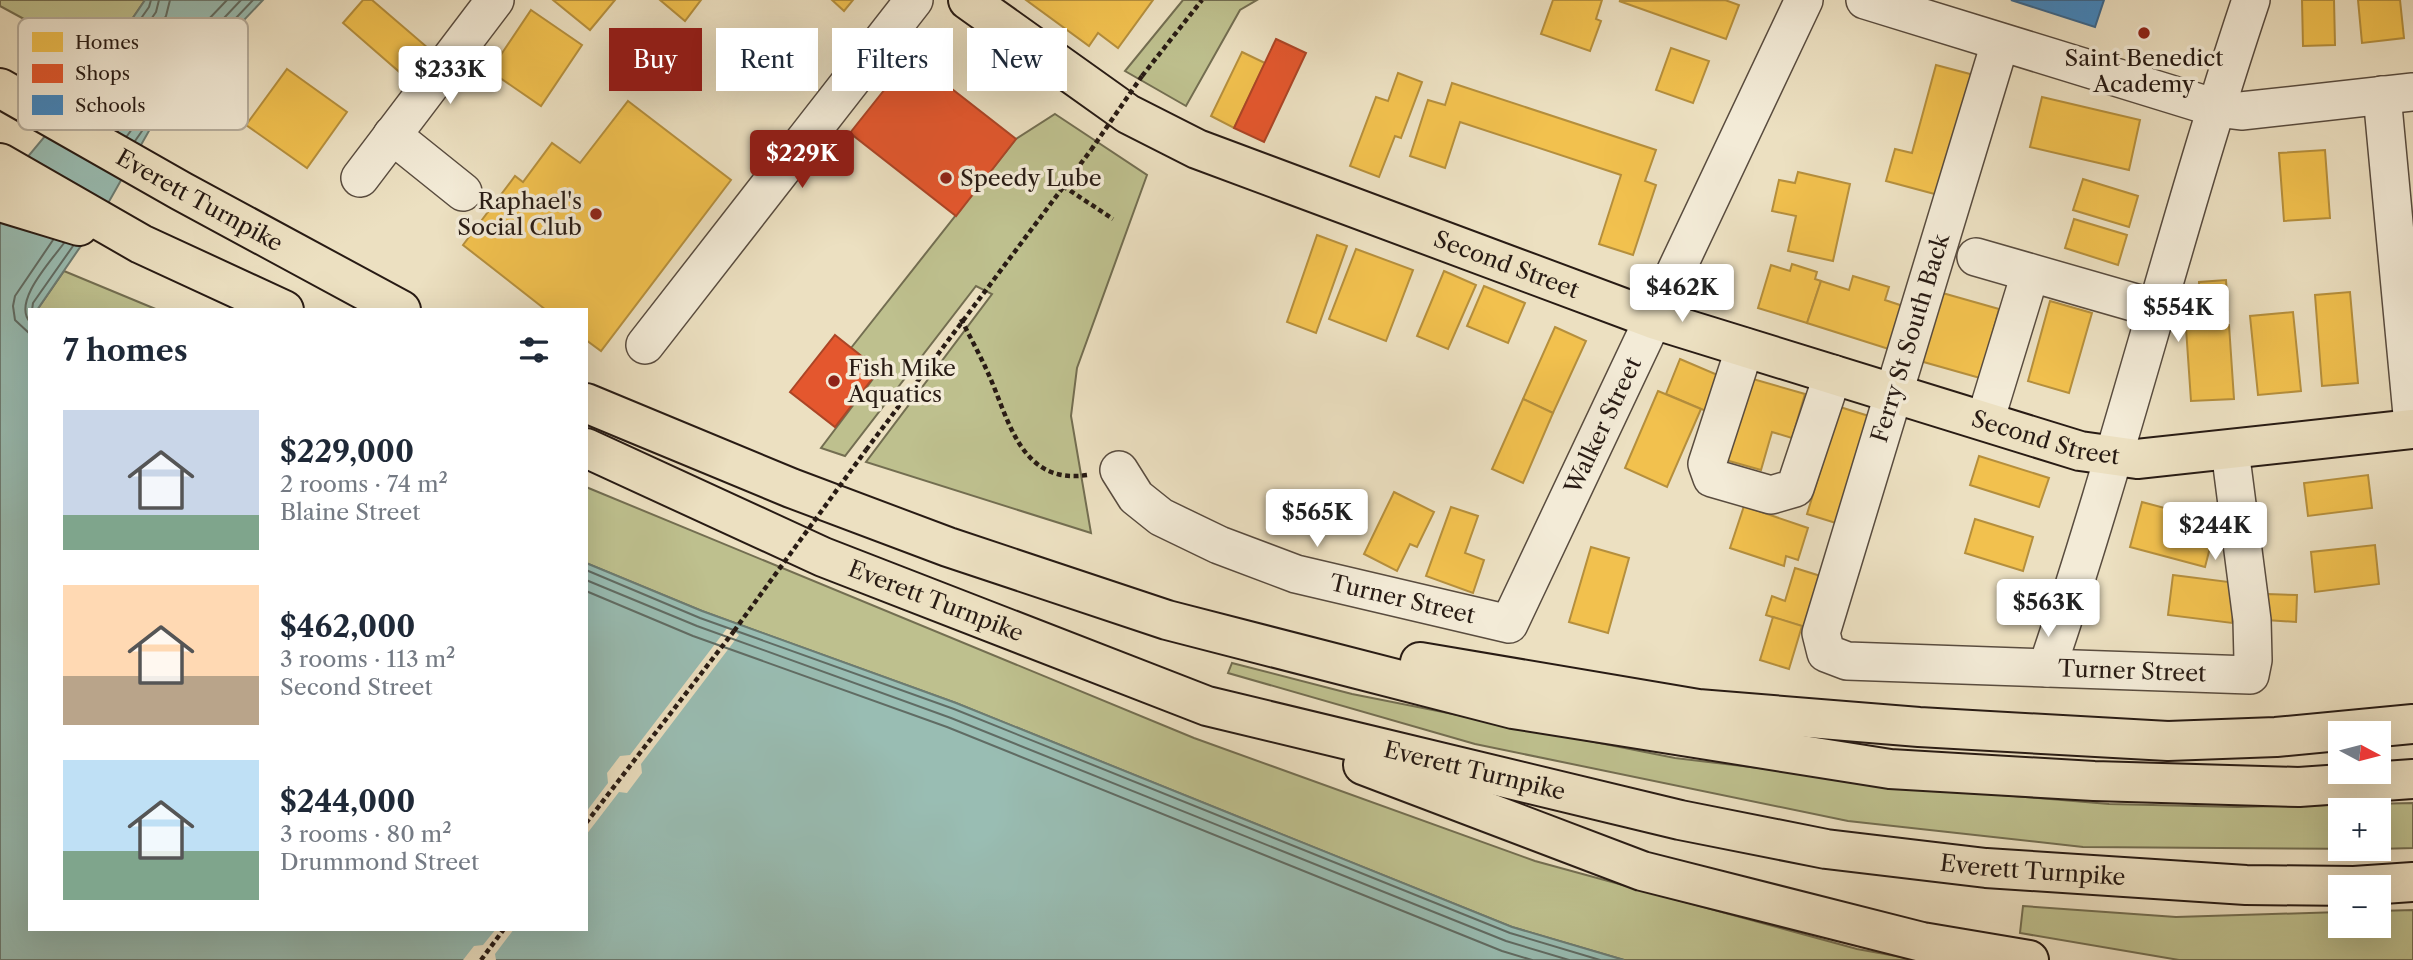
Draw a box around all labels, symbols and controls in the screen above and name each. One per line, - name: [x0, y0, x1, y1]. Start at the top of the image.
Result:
- legend: [18, 18, 248, 130]
- marker: Saint Benedict Academy: [2136, 25, 2152, 41]
- chip: Buy: [609, 28, 702, 91]
- chip: Rent: [716, 28, 818, 91]
- chip: Filters: [832, 28, 953, 91]
- chip: New: [967, 28, 1067, 91]
- text: Homes: [75, 31, 139, 54]
- place label: Saint Benedict Academy: [2065, 44, 2223, 98]
- pin: $233K: [401, 46, 499, 106]
- text: $233K: [415, 55, 485, 83]
- text: Shops: [75, 62, 130, 85]
- text: Schools: [75, 94, 145, 117]
- pin: $229K: [753, 130, 851, 190]
- text: $229K: [766, 139, 838, 167]
- street label: Everett Turnpike: [111, 143, 288, 257]
- place label: Speedy Lube: [960, 164, 1102, 192]
- marker: Speedy Lube: [938, 170, 954, 186]
- place label: Raphael's Social Club: [457, 187, 582, 241]
- marker: Raphael's Social Club: [588, 206, 604, 222]
- street label: Second Street: [1430, 225, 1583, 304]
- street label: Ferry St South Back: [1865, 229, 1956, 446]
- pin: $462K: [1633, 264, 1731, 324]
- text: $462K: [1646, 273, 1718, 301]
- pin: $554K: [2129, 284, 2227, 344]
- text: $554K: [2143, 293, 2213, 321]
- icon: filters: [515, 331, 553, 369]
- text: 7 homes: [63, 332, 188, 369]
- street label: Walker Street: [1558, 353, 1647, 499]
- place label: Fish Mike Aquatics: [847, 354, 956, 408]
- marker: Fish Mike Aquatics: [826, 373, 842, 389]
- street label: Second Street: [1968, 404, 2121, 470]
- text: $229,000: [280, 433, 414, 470]
- icon: home: [119, 438, 203, 522]
- text: 2 rooms · 74 m²: [280, 470, 448, 498]
- pin: $565K: [1268, 490, 1366, 549]
- text: Blaine Street: [280, 498, 420, 526]
- text: $565K: [1282, 498, 1352, 526]
- pin: $244K: [2166, 503, 2264, 562]
- text: $244K: [2179, 511, 2251, 539]
- street label: Everett Turnpike: [844, 554, 1028, 647]
- street label: Turner Street: [1327, 568, 1478, 630]
- pin: $563K: [1999, 580, 2097, 639]
- text: $563K: [2013, 588, 2083, 616]
- text: $462,000: [280, 608, 415, 645]
- icon: home: [119, 613, 203, 697]
- text: 3 rooms · 113 m²: [280, 645, 456, 673]
- street label: Turner Street: [2058, 654, 2207, 687]
- text: Second Street: [280, 673, 433, 701]
- north arrow: [2328, 721, 2390, 784]
- map controls: [2328, 721, 2391, 938]
- street label: Everett Turnpike: [1381, 735, 1568, 806]
- text: $244,000: [280, 783, 415, 820]
- icon: home: [119, 788, 203, 872]
- button: +: [2328, 798, 2391, 861]
- text: 3 rooms · 80 m²: [280, 820, 452, 848]
- text: Drummond Street: [280, 848, 479, 876]
- street label: Everett Turnpike: [1939, 849, 2126, 891]
- button: −: [2328, 875, 2391, 938]

